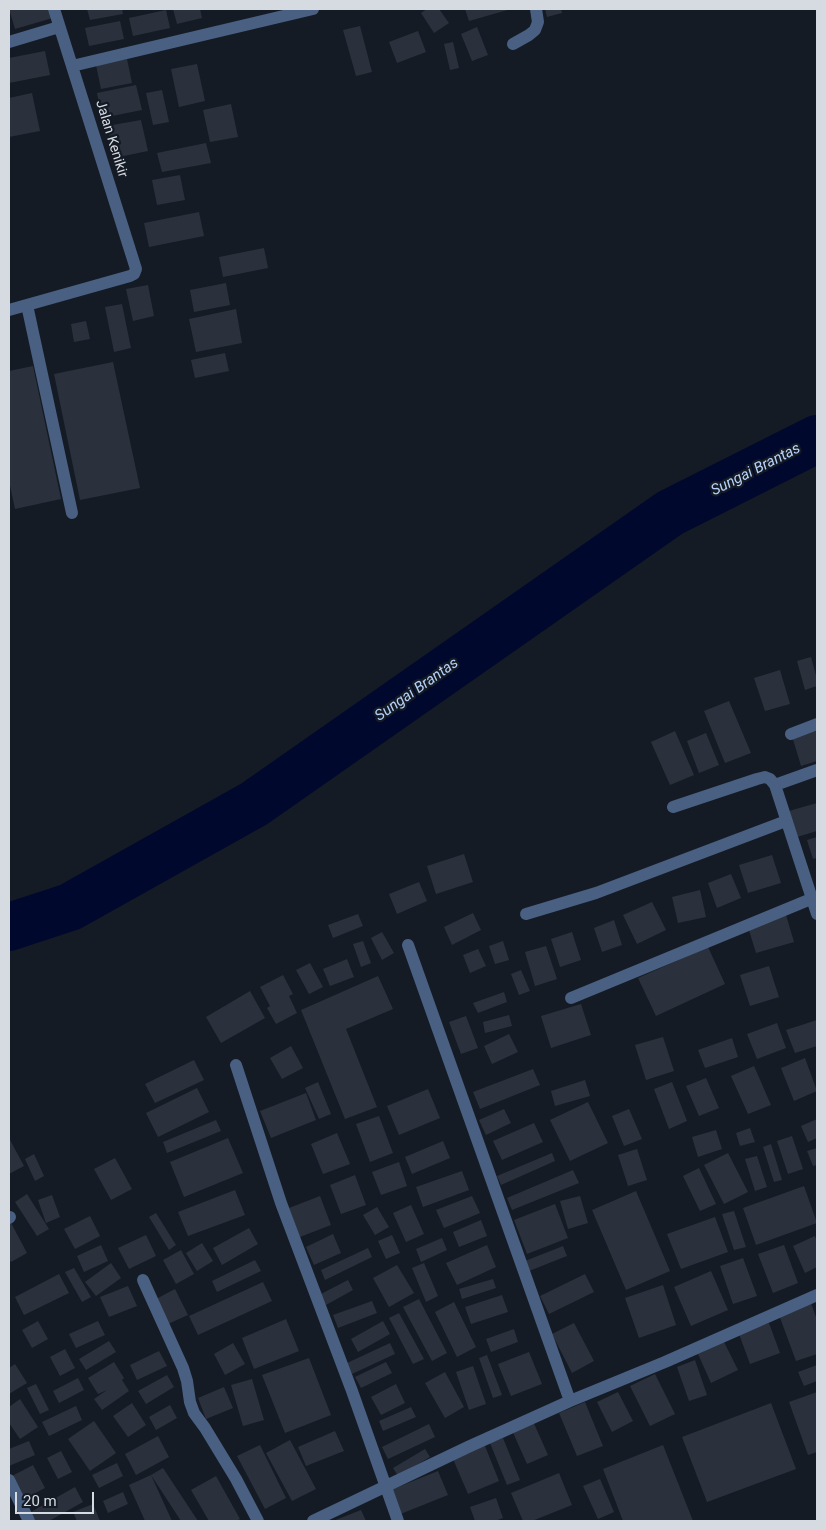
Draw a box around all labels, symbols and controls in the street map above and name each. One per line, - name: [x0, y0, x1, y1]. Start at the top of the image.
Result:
- street label: Jalan Kenikir: [91, 98, 131, 180]
- water label: Sungai Brantas: [708, 440, 804, 500]
- water label: Sungai Brantas: [372, 655, 462, 725]
- scale bar: [18, 1482, 96, 1514]
- text: 20 m: [23, 1492, 57, 1510]

